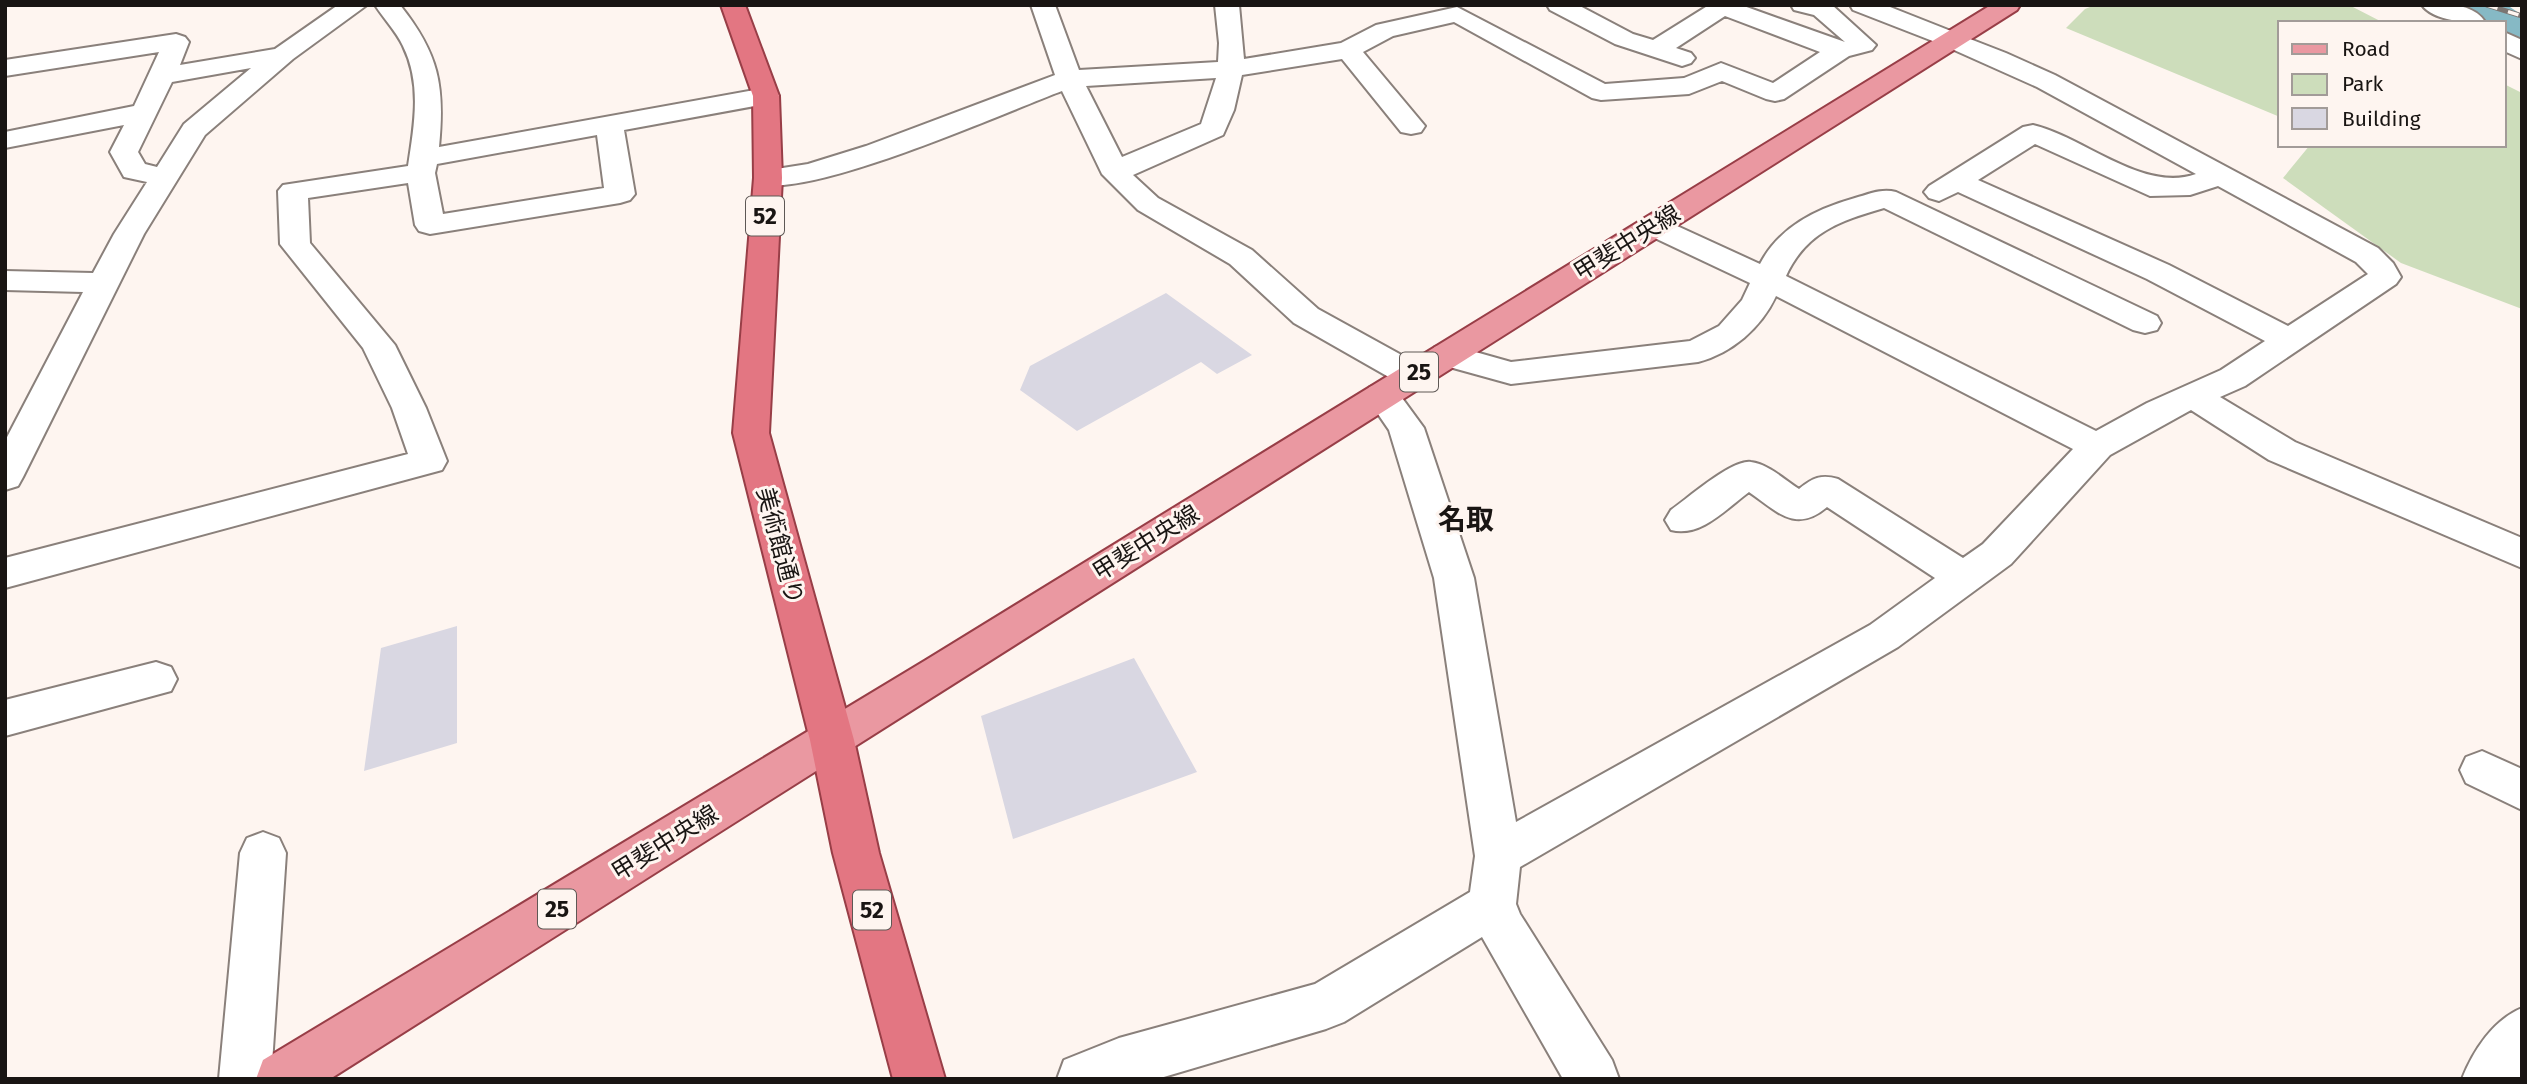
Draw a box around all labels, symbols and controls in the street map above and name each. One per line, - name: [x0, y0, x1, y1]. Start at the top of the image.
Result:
- legend: [2278, 21, 2506, 147]
- text: Road: [2342, 36, 2390, 62]
- text: Park: [2342, 71, 2384, 97]
- text: Building: [2342, 106, 2421, 132]
- road number: 52: [746, 196, 784, 236]
- street label: 甲斐中央線: [1569, 199, 1685, 287]
- road number: 25: [1400, 352, 1438, 392]
- street label: 美術館通り: [751, 484, 809, 608]
- street label: 甲斐中央線: [1088, 499, 1204, 587]
- district label: 名取: [1438, 503, 1494, 536]
- street label: 甲斐中央線: [607, 799, 723, 887]
- road number: 25: [538, 890, 576, 928]
- road number: 52: [853, 890, 891, 930]

